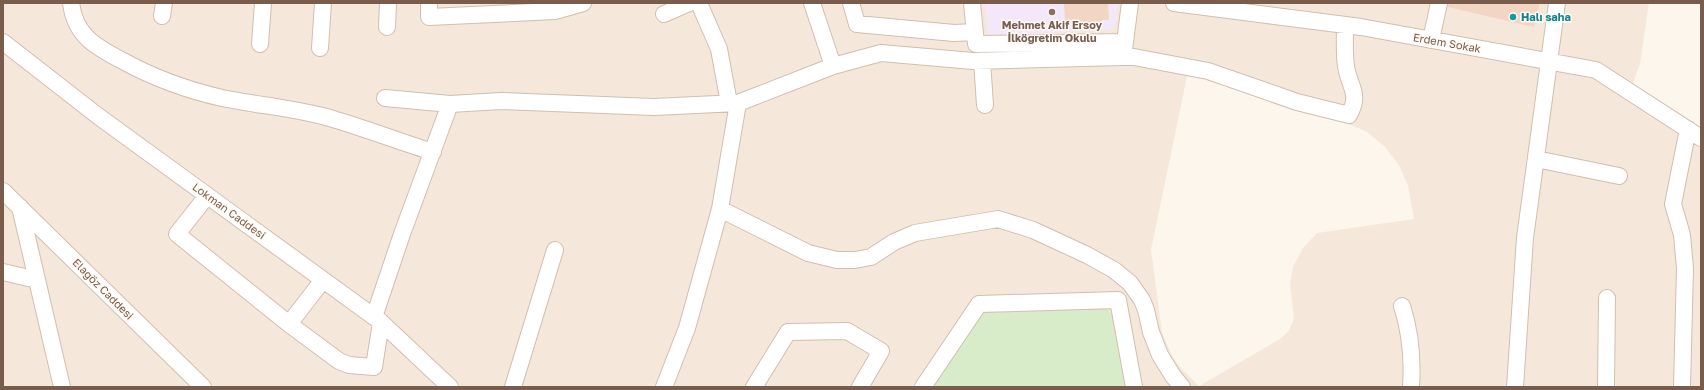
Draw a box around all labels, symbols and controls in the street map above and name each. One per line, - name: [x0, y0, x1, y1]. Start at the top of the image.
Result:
- marker: Mehmet Akif Ersoy İlköğretim Okulu: [1047, 7, 1057, 17]
- place label: Halı saha: [1521, 10, 1571, 23]
- marker: Halı saha: [1508, 12, 1518, 22]
- place label: Mehmet Akif Ersoy İlköğretim Okulu: [1002, 18, 1103, 44]
- street label: Erdem Sokak: [1412, 30, 1482, 55]
- street label: Lokman Caddesi: [190, 180, 268, 241]
- street label: Elagöz Caddesi: [70, 256, 136, 322]

